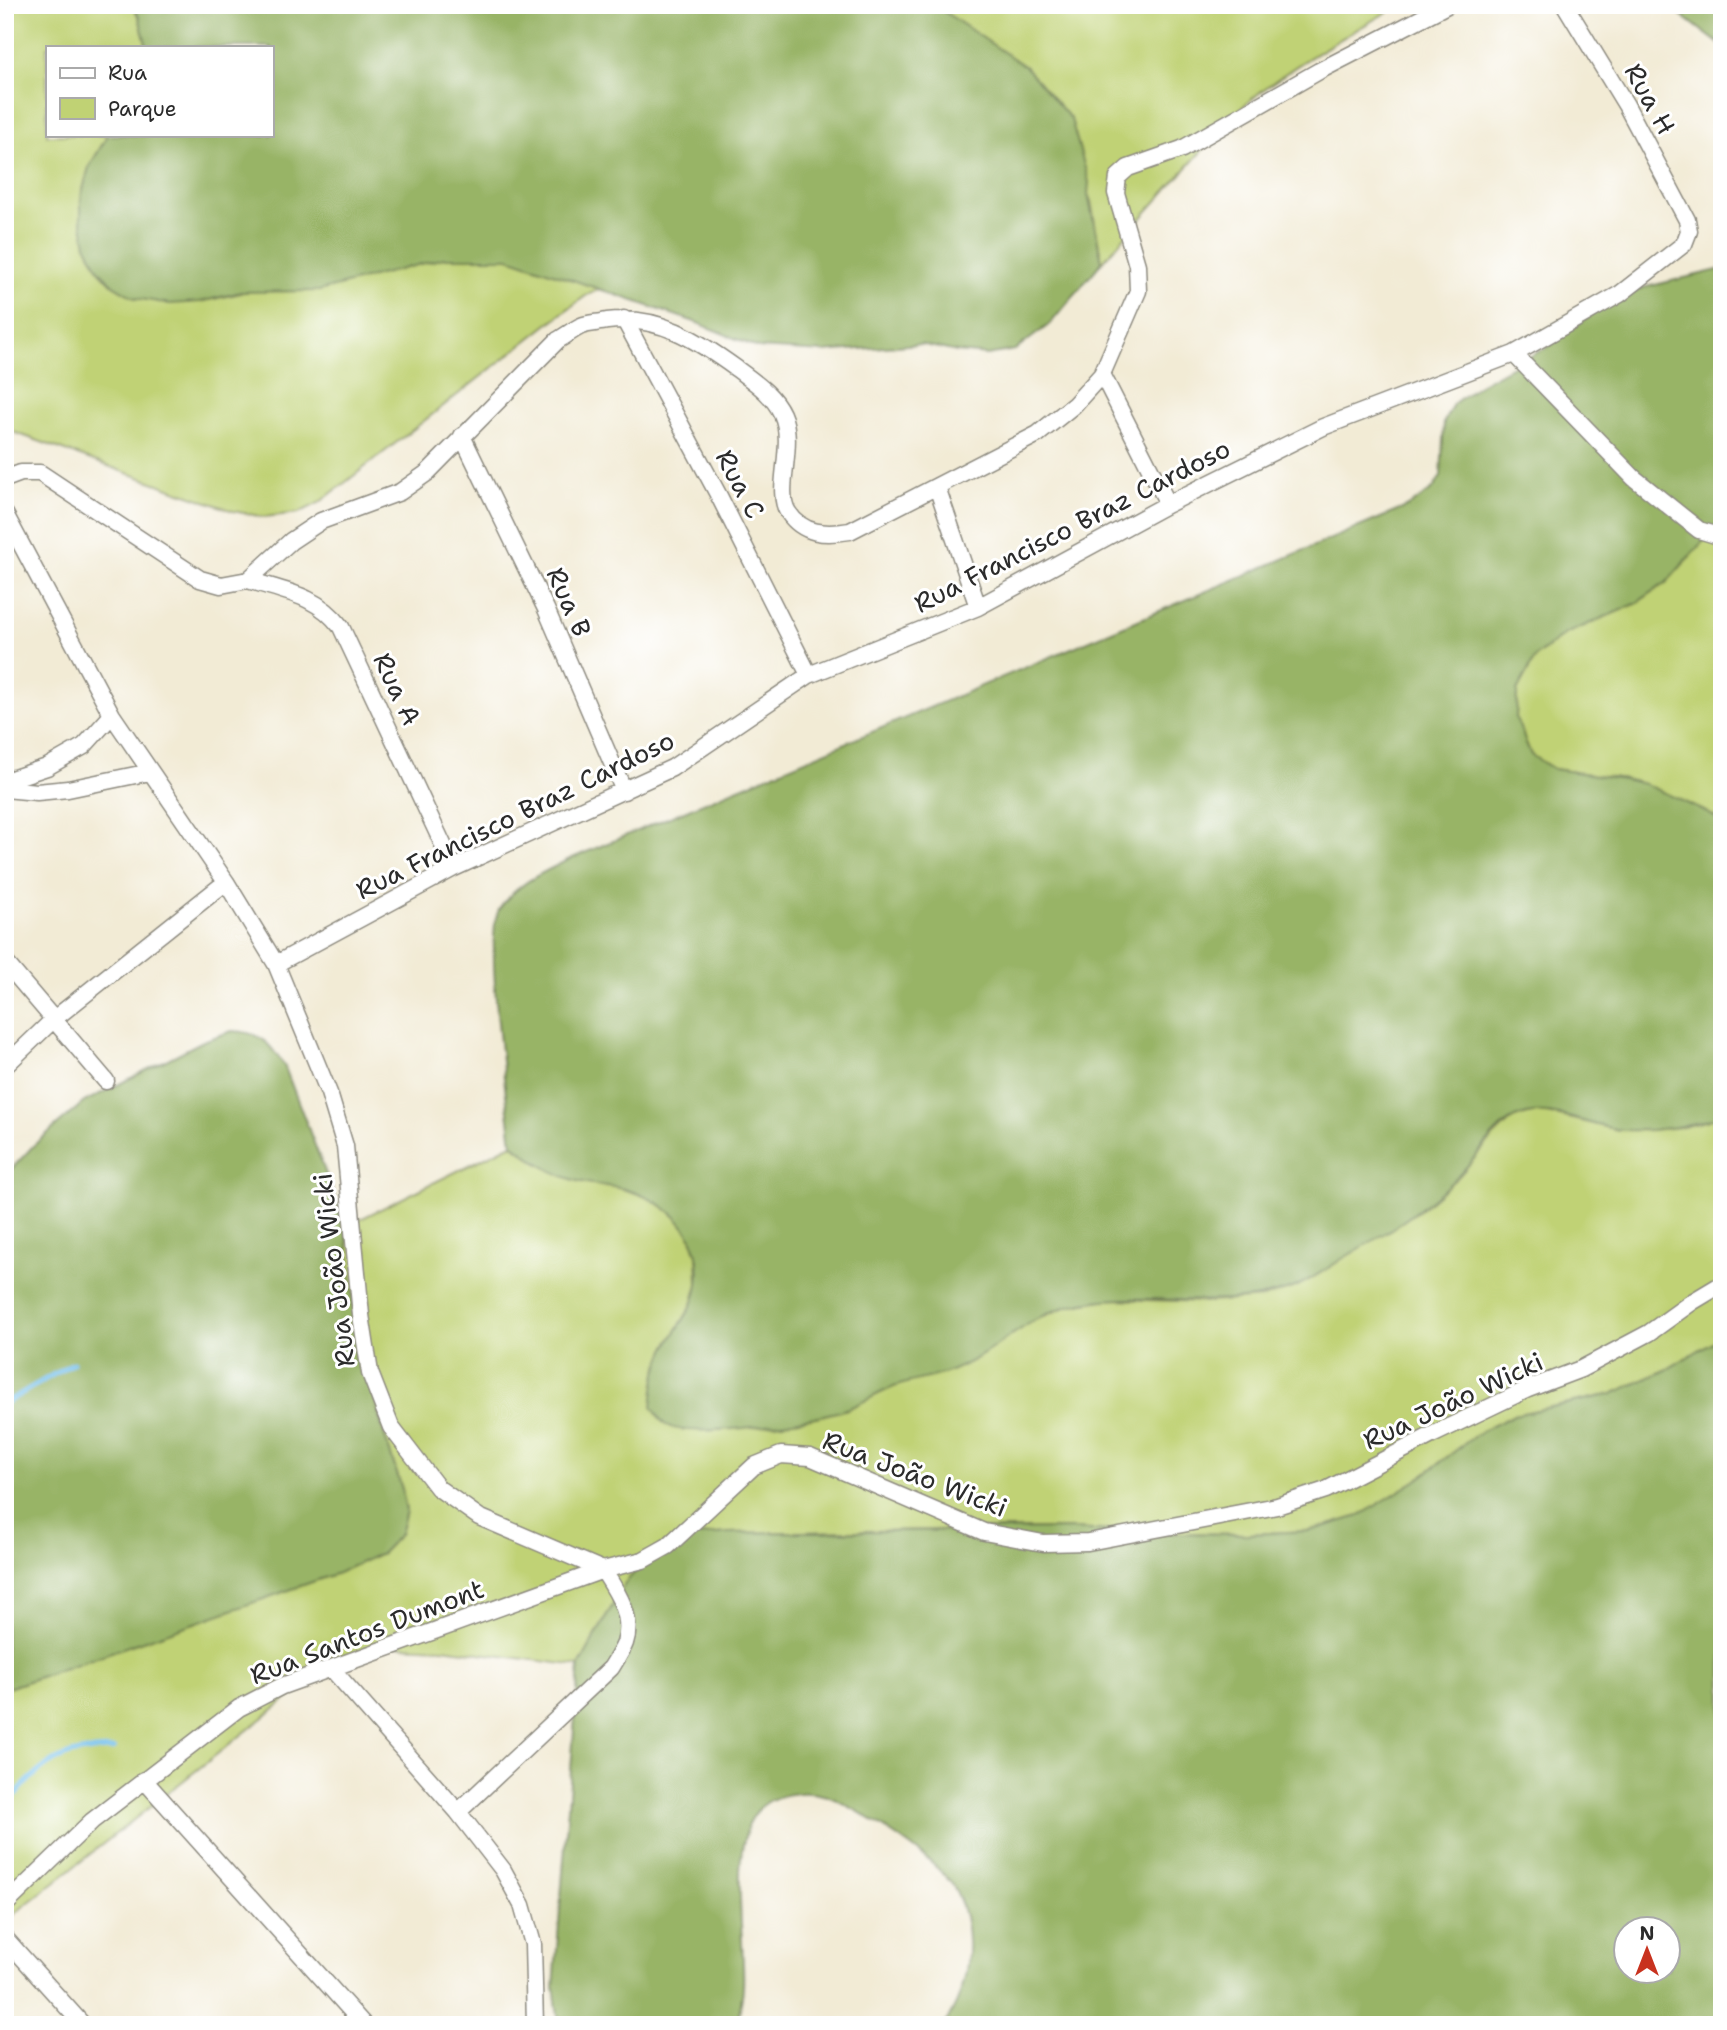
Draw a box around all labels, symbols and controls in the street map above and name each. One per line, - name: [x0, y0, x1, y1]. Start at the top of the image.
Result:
- legend: [46, 46, 273, 136]
- street label: Rua H: [1617, 57, 1684, 141]
- text: Rua: [108, 59, 147, 87]
- text: Parque: [108, 95, 177, 123]
- street label: Rua Francisco Braz Cardoso: [908, 430, 1236, 621]
- street label: Rua C: [708, 443, 773, 524]
- street label: Rua B: [539, 562, 600, 642]
- street label: Rua A: [366, 647, 429, 731]
- street label: Rua Francisco Braz Cardoso: [350, 722, 680, 907]
- street label: Rua João Wicki: [304, 1171, 363, 1369]
- street label: Rua João Wicki: [1357, 1344, 1549, 1458]
- street label: Rua João Wicki: [818, 1422, 1012, 1525]
- street label: Rua Santos Dumont: [245, 1571, 489, 1692]
- north arrow: [1612, 1914, 1682, 1984]
- text: N: [1639, 1921, 1655, 1946]

